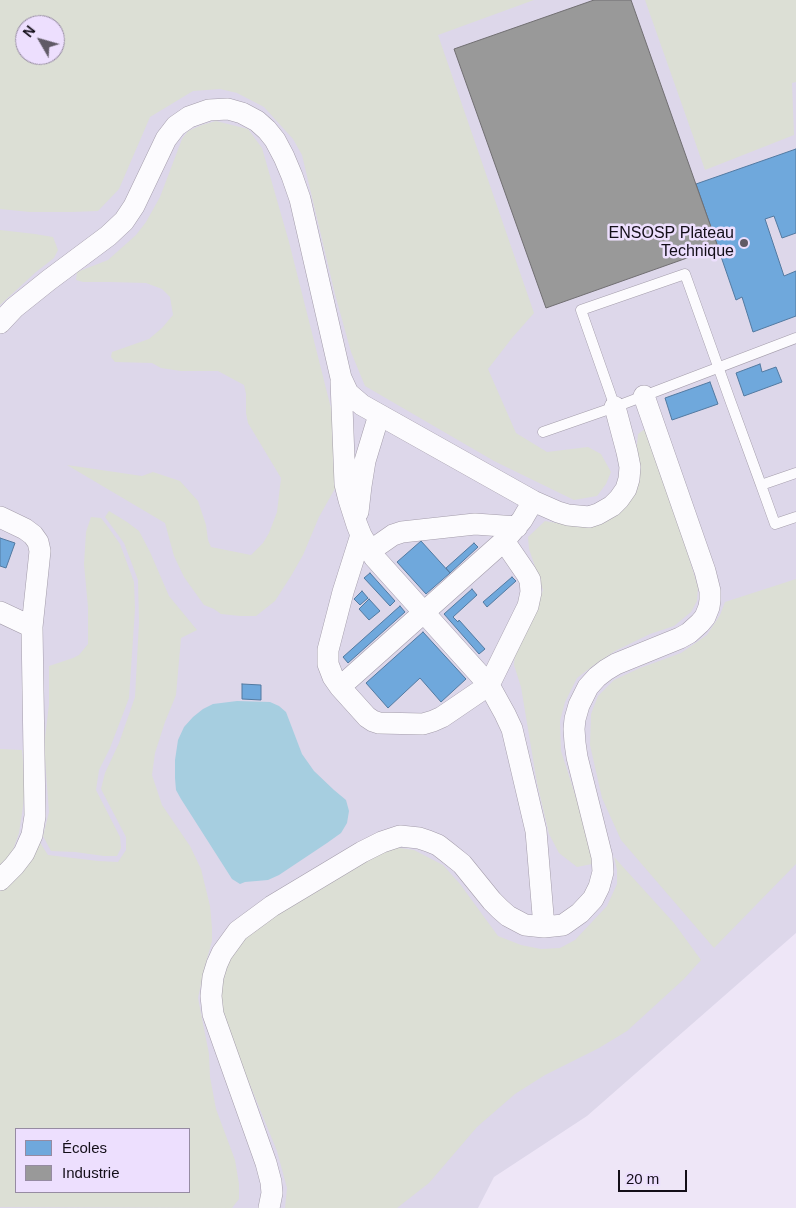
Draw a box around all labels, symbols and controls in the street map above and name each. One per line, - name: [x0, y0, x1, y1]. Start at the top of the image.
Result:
- north arrow: [15, 15, 65, 65]
- text: N: [20, 22, 38, 40]
- place label: ENSOSP Plateau Technique: [609, 224, 734, 262]
- marker: ENSOSP Plateau Technique: [738, 237, 750, 249]
- legend: [15, 1128, 190, 1193]
- text: Écoles: [62, 1139, 107, 1156]
- scale bar: [621, 1160, 690, 1192]
- text: Industrie: [62, 1164, 120, 1181]
- text: 20 m: [626, 1170, 659, 1187]

